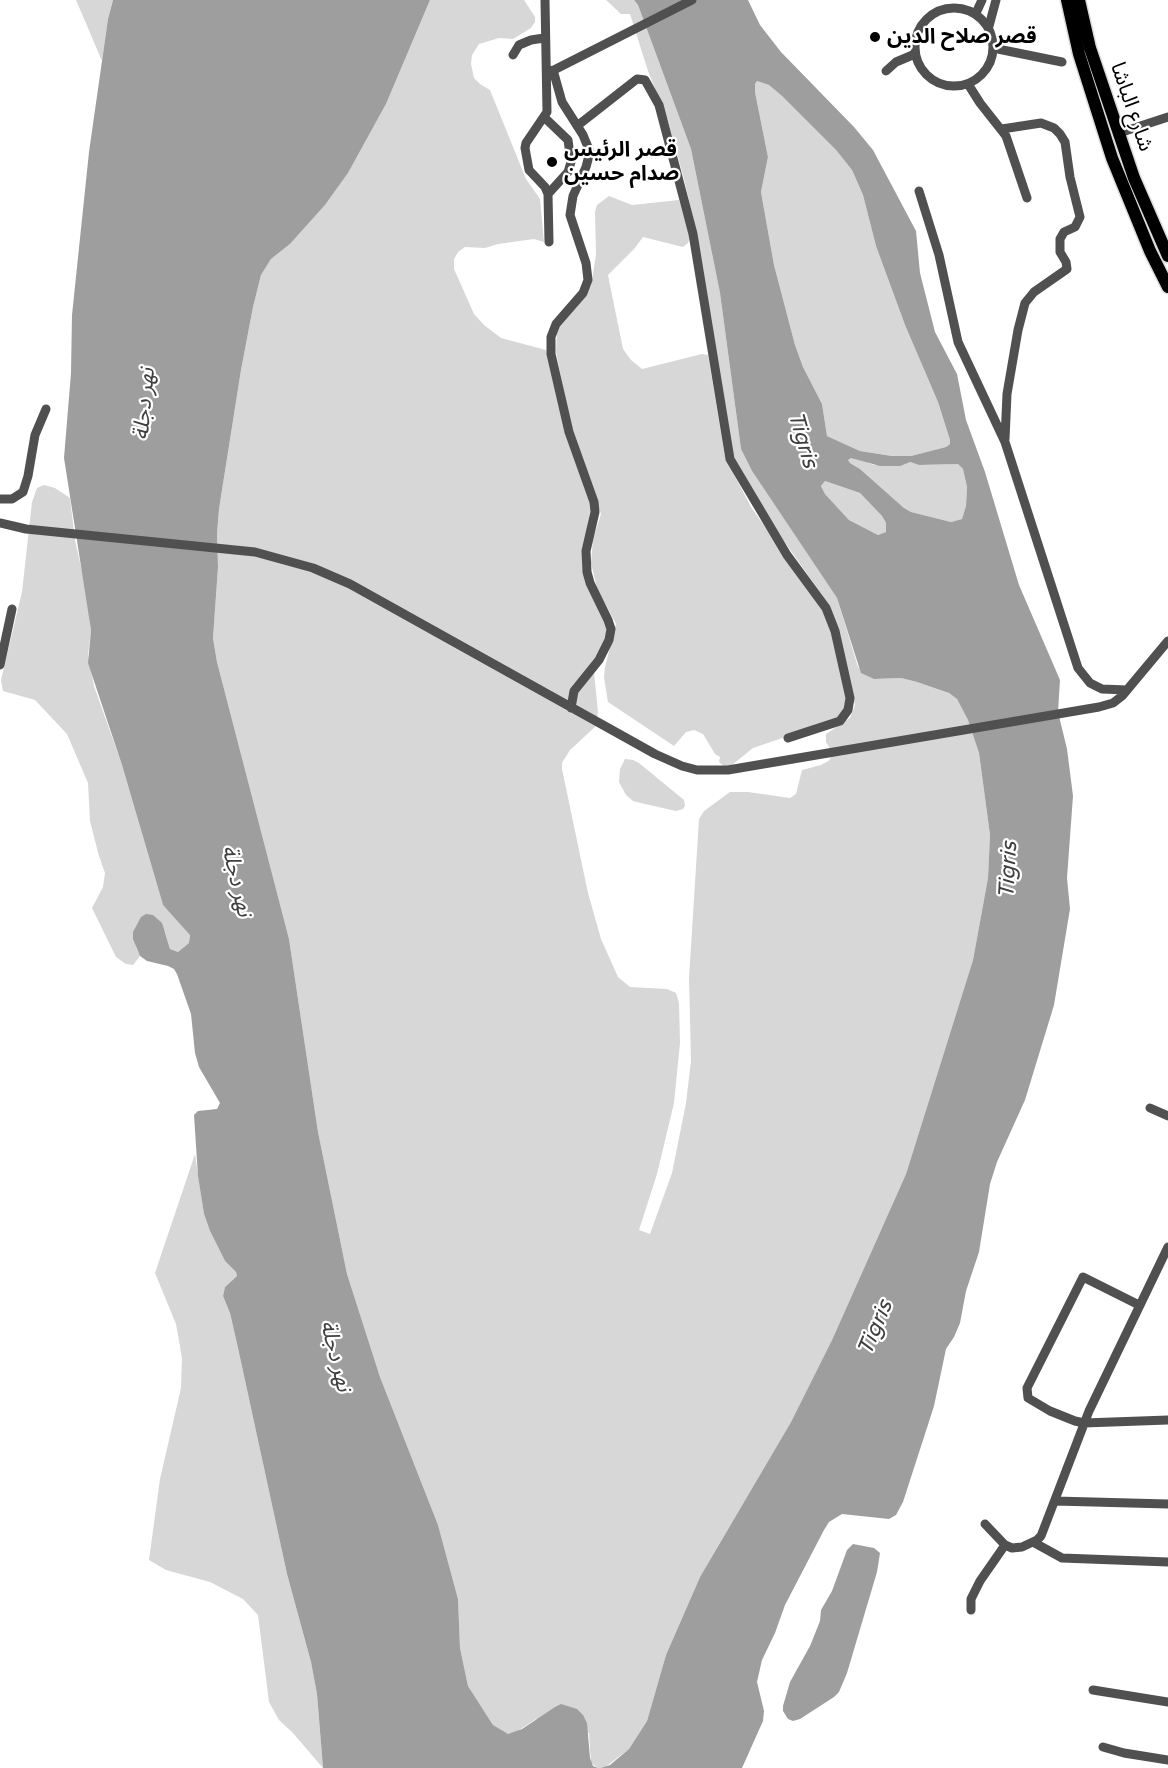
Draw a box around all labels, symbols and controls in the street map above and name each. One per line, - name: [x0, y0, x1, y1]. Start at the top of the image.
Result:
- place label: قصر صلاح الدين: [887, 24, 1037, 50]
- marker: قصر صلاح الدين: [868, 30, 882, 44]
- street label: شارع الباشا: [1104, 59, 1158, 155]
- place label: قصر الرئيس صدام حسين: [564, 137, 679, 187]
- marker: قصر الرئيس صدام حسين: [545, 155, 559, 169]
- water label: نهر دجلة: [129, 367, 161, 441]
- water label: Tigris: [781, 409, 823, 471]
- water label: Tigris: [994, 841, 1024, 899]
- water label: نهر دجلة: [215, 843, 257, 919]
- water label: Tigris: [853, 1297, 899, 1359]
- water label: نهر دجلة: [313, 1318, 357, 1394]

